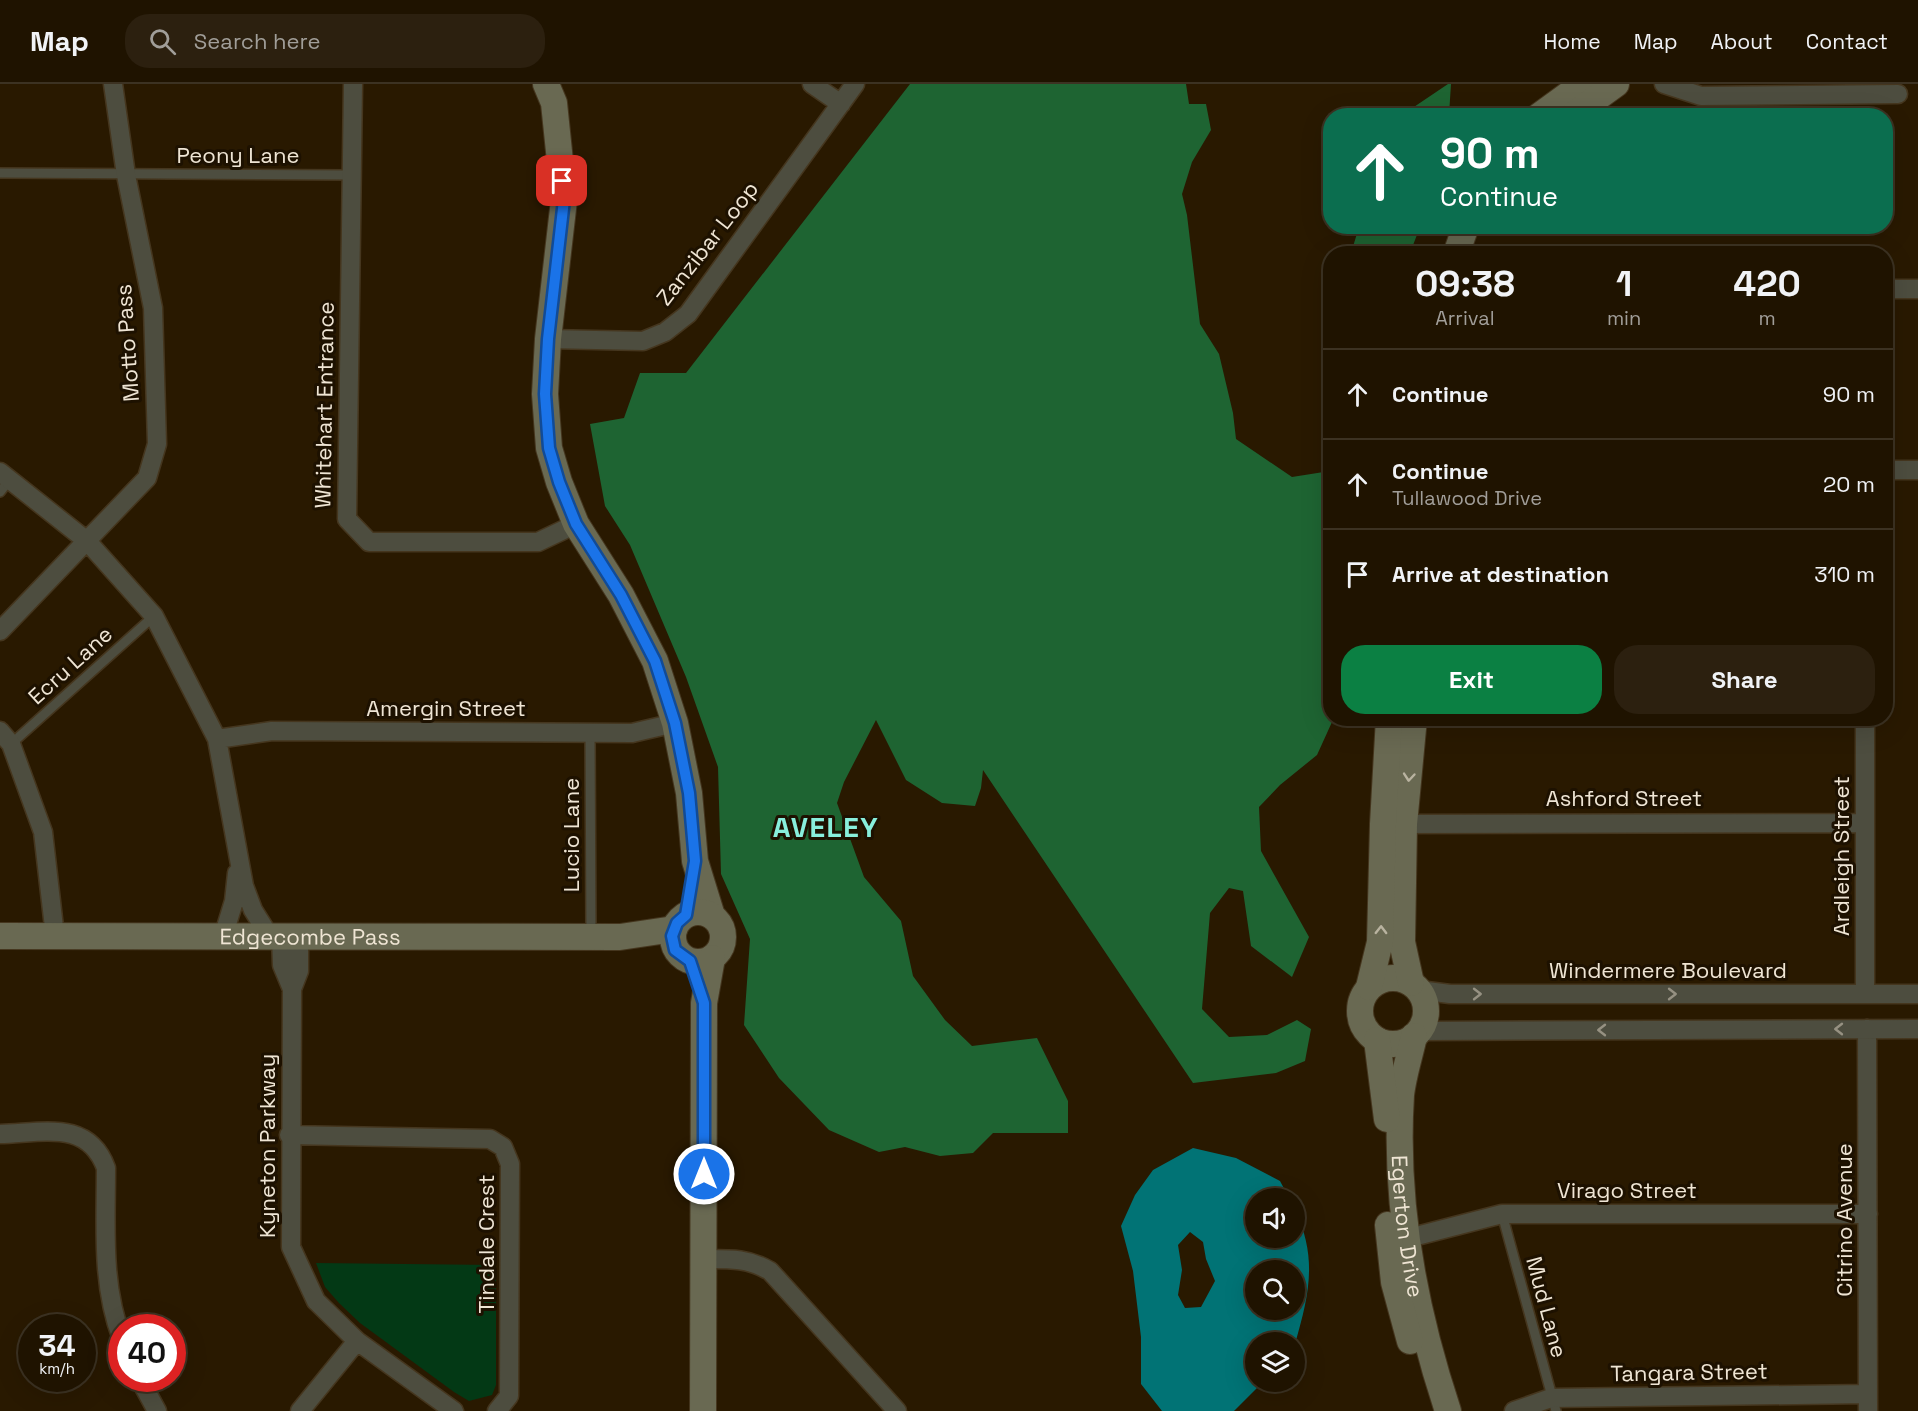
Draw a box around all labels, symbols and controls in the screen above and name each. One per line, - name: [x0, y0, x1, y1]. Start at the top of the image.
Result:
- search box: [125, 14, 545, 68]
- text: Map: [30, 23, 89, 59]
- icon: search: [146, 25, 179, 58]
- text: Search here: [194, 27, 321, 55]
- text: Home: [1543, 28, 1601, 55]
- text: Map: [1634, 28, 1678, 55]
- text: About: [1711, 28, 1773, 55]
- text: Contact: [1806, 28, 1888, 55]
- text: 90 m: [1440, 127, 1540, 180]
- icon: ahead: [1341, 132, 1419, 210]
- street label: Peony Lane: [176, 141, 300, 169]
- pin: [536, 155, 587, 206]
- icon: arrive: [545, 164, 578, 197]
- street label: Zanzibar Loop: [650, 175, 764, 311]
- text: Continue: [1440, 179, 1558, 214]
- text: 09:38: [1415, 261, 1515, 307]
- text: 1: [1616, 261, 1632, 307]
- text: 420: [1733, 261, 1801, 307]
- street label: Motto Pass: [109, 283, 145, 403]
- street label: Whitehart Entrance: [308, 301, 340, 509]
- text: Arrival: [1435, 305, 1495, 331]
- text: min: [1607, 305, 1641, 331]
- text: m: [1759, 305, 1776, 331]
- icon: ahead: [1341, 378, 1374, 411]
- text: Continue: [1392, 380, 1488, 408]
- text: 90 m: [1823, 380, 1875, 408]
- text: Continue: [1392, 457, 1488, 485]
- icon: ahead: [1341, 468, 1374, 501]
- text: 20 m: [1823, 470, 1875, 498]
- text: Tullawood Drive: [1392, 485, 1542, 511]
- icon: arrive: [1341, 558, 1374, 591]
- text: Arrive at destination: [1392, 560, 1609, 588]
- text: 310 m: [1814, 560, 1875, 588]
- street label: Ecru Lane: [22, 620, 118, 710]
- button: Exit: [1341, 645, 1602, 714]
- button: Share: [1614, 645, 1875, 714]
- street label: Amergin Street: [366, 694, 526, 722]
- one-way arrow: [1403, 772, 1416, 781]
- street label: Ardleigh Street: [1827, 776, 1855, 936]
- street label: Lucio Lane: [557, 778, 585, 892]
- street label: Ashford Street: [1546, 784, 1702, 812]
- district label: AVELEY: [773, 809, 879, 845]
- street label: Edgecombe Pass: [219, 922, 401, 951]
- one-way arrow: [1374, 926, 1387, 935]
- street label: Windermere Boulevard: [1549, 956, 1787, 984]
- one-way arrow: [1472, 988, 1481, 1000]
- one-way arrow: [1667, 988, 1676, 1000]
- one-way arrow: [1597, 1023, 1606, 1036]
- one-way arrow: [1834, 1023, 1843, 1035]
- street label: Kyneton Parkway: [253, 1054, 281, 1238]
- position arrow: [672, 1142, 736, 1206]
- street label: Citrino Avenue: [1830, 1143, 1858, 1297]
- street label: Egerton Drive: [1386, 1155, 1430, 1300]
- street label: Tindale Crest: [472, 1174, 500, 1314]
- street label: Virago Street: [1557, 1176, 1697, 1204]
- map controls: [1245, 1188, 1305, 1392]
- button: sound: [1245, 1188, 1305, 1248]
- street label: Mud Lane: [1520, 1253, 1574, 1361]
- button: search: [1245, 1260, 1305, 1320]
- speed limit sign: 40: [108, 1314, 186, 1392]
- text: 34: [38, 1326, 76, 1365]
- button: layers: [1245, 1332, 1305, 1392]
- street label: Tangara Street: [1610, 1357, 1768, 1387]
- text: km/h: [39, 1359, 75, 1378]

